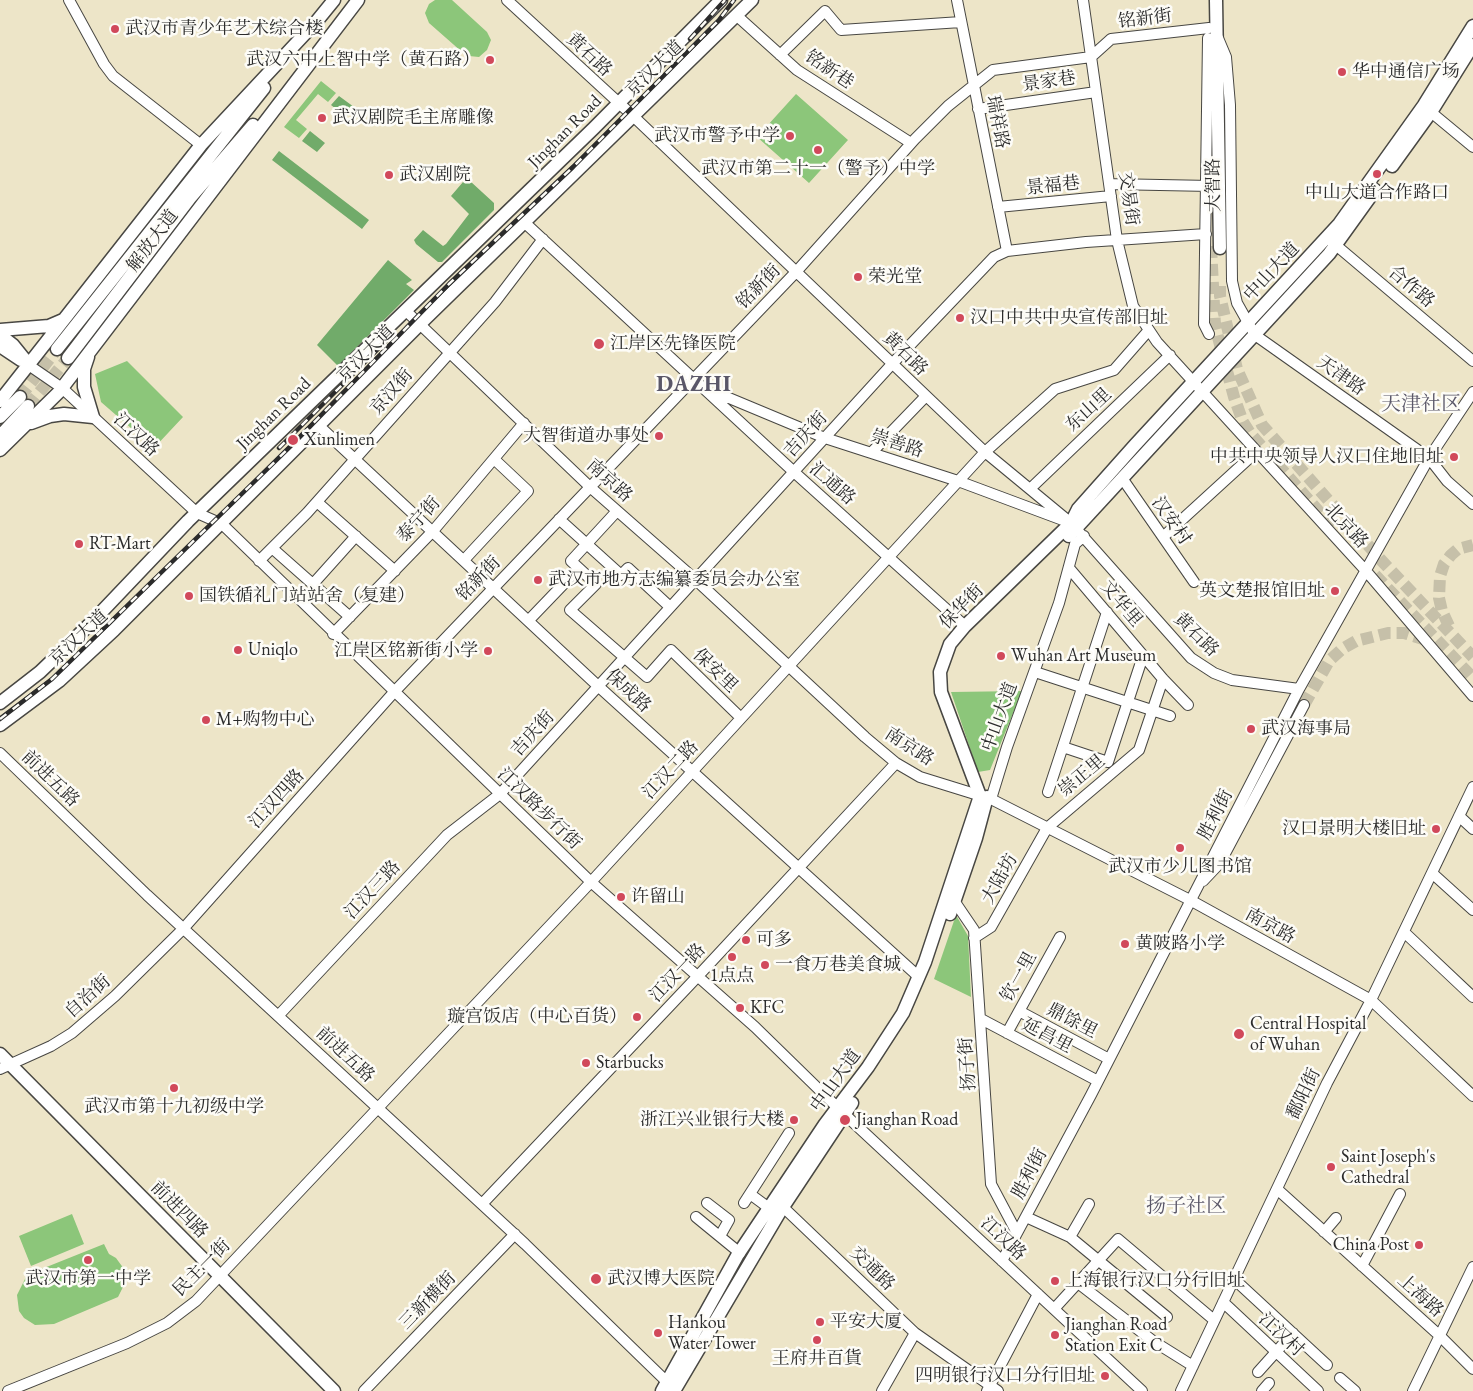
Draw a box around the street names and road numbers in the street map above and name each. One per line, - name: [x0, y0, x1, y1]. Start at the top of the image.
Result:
- street label: 铭新街: [1117, 5, 1173, 33]
- street label: 黄石路: [562, 29, 616, 81]
- street label: 京汉大道: [622, 36, 688, 102]
- street label: 铭新巷: [801, 46, 857, 94]
- street label: 景家巷: [1021, 68, 1077, 96]
- street label: Jinghan Road: [524, 91, 606, 173]
- street label: 瑞祥路: [981, 93, 1013, 151]
- street label: 大智路: [1203, 158, 1225, 212]
- street label: 交易街: [1114, 171, 1142, 227]
- street label: 景福巷: [1025, 172, 1081, 200]
- street label: 解放大道: [123, 206, 183, 276]
- street label: 中山大道: [1240, 238, 1304, 306]
- street label: 铭新街: [732, 260, 786, 314]
- street label: 合作路: [1383, 261, 1439, 313]
- street label: 京汉大道: [333, 321, 399, 387]
- street label: 黄石路: [878, 327, 932, 381]
- street label: 天津路: [1313, 352, 1369, 400]
- street label: 京汉街: [366, 365, 418, 419]
- street label: Jinghan Road: [232, 373, 316, 455]
- street label: 东山里: [1062, 384, 1116, 436]
- street label: 吉庆街: [780, 408, 832, 462]
- street label: 江汉路: [109, 409, 163, 461]
- street label: 崇善路: [868, 425, 926, 463]
- street label: 南京路: [582, 455, 636, 507]
- street label: 汇通路: [805, 458, 859, 510]
- street label: 泰宁街: [393, 493, 445, 547]
- street label: 汉安村: [1147, 493, 1195, 549]
- street label: 北京路: [1320, 499, 1372, 553]
- street label: 铭新街: [452, 552, 506, 606]
- street label: 文华里: [1095, 576, 1147, 632]
- street label: 保华街: [935, 580, 989, 634]
- street label: 京汉大道: [45, 606, 113, 670]
- street label: 黄石路: [1169, 608, 1223, 662]
- street label: 保安里: [688, 644, 742, 698]
- street label: 保成路: [601, 665, 655, 717]
- street label: 中山大道: [978, 679, 1022, 755]
- street label: 吉庆街: [507, 707, 559, 761]
- street label: 南京路: [880, 723, 938, 771]
- street label: 江汉二路: [639, 736, 703, 804]
- street label: 前进五路: [17, 746, 83, 812]
- street label: 崇正里: [1054, 750, 1110, 802]
- street label: 江汉路步行街: [493, 764, 585, 854]
- street label: 江汉四路: [245, 765, 309, 833]
- street label: 胜利街: [1194, 786, 1238, 844]
- street label: 大陆坊: [977, 850, 1023, 908]
- street label: 江汉三路: [341, 856, 405, 924]
- street label: 南京路: [1241, 903, 1299, 949]
- street label: 江汉一路: [646, 939, 710, 1007]
- street label: 钦一里: [996, 948, 1042, 1006]
- street label: 自治街: [61, 971, 115, 1023]
- street label: 鼎馀里: [1043, 999, 1101, 1043]
- street label: 延昌里: [1018, 1014, 1076, 1058]
- street label: 前进五路: [311, 1023, 379, 1087]
- street label: 扬子街: [955, 1036, 981, 1092]
- street label: 中山大道: [806, 1046, 866, 1116]
- street label: 鄱阳街: [1282, 1065, 1326, 1123]
- street label: 胜利街: [1008, 1145, 1052, 1203]
- street label: 前进四路: [146, 1177, 212, 1243]
- street label: 江汉路: [976, 1213, 1030, 1265]
- street label: 民主一街: [169, 1235, 235, 1301]
- street label: 交通路: [845, 1242, 899, 1296]
- street label: 三新横街: [395, 1268, 461, 1334]
- street label: 上海路: [1393, 1270, 1447, 1322]
- street label: 江汉村: [1254, 1309, 1308, 1361]

